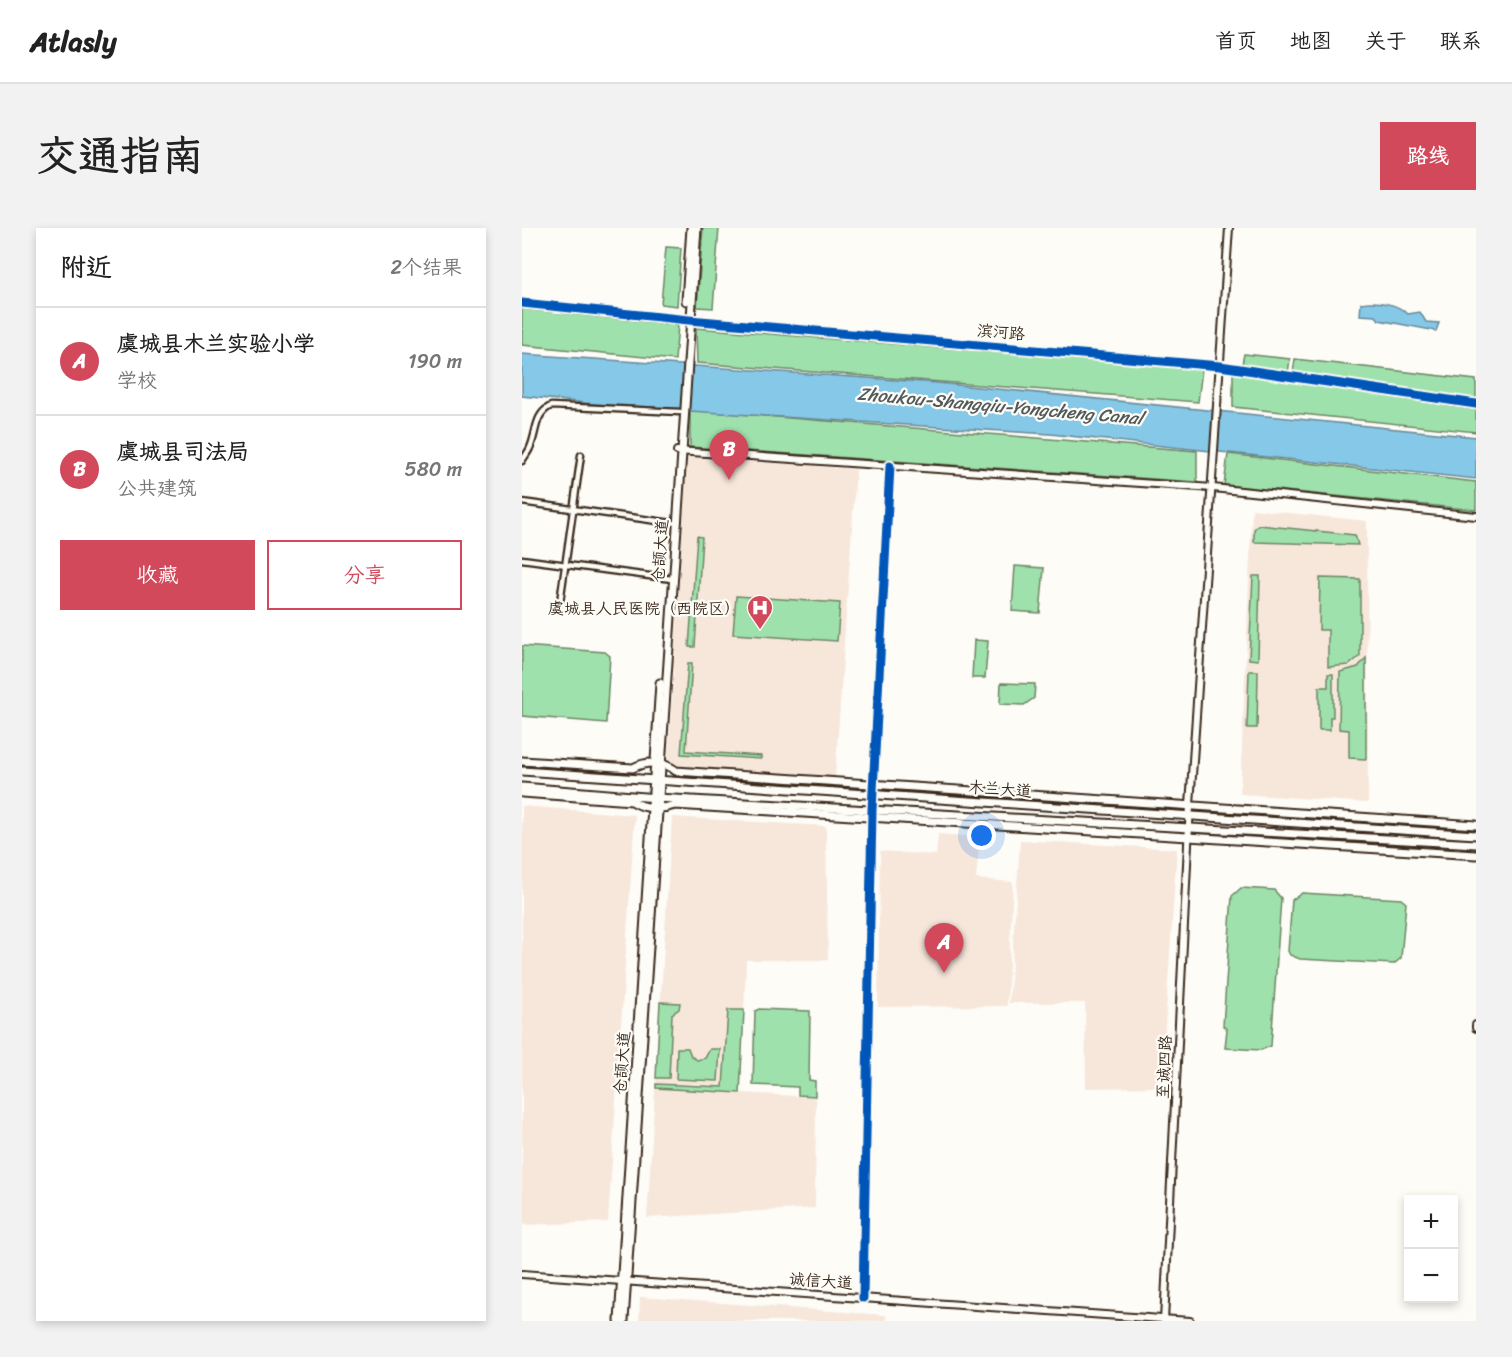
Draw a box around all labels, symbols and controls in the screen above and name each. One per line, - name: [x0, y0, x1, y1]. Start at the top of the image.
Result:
- text: Atlasly: [30, 17, 117, 66]
- text: 首页: [1215, 22, 1257, 60]
- text: 地图: [1290, 22, 1332, 60]
- text: 关于: [1365, 22, 1407, 60]
- text: 联系: [1440, 22, 1482, 60]
- text: 交通指南: [36, 119, 204, 193]
- button: 路线: [1380, 122, 1476, 190]
- text: 附近: [60, 244, 112, 290]
- text: 2个结果: [390, 250, 462, 285]
- street label: 滨河路: [976, 315, 1026, 349]
- text: 虞城县木兰实验小学: [117, 324, 315, 363]
- text: A: [73, 344, 86, 379]
- text: 190 m: [408, 344, 462, 379]
- text: 学校: [117, 363, 157, 398]
- water label: Zhoukou-Shangqiu-Yongcheng Canal: [856, 378, 1148, 435]
- pin: B: [710, 430, 748, 480]
- text: 虞城县司法局: [117, 432, 249, 471]
- text: B: [73, 452, 86, 487]
- text: 580 m: [405, 452, 462, 487]
- text: 公共建筑: [117, 471, 197, 506]
- street label: 仓颉大道: [643, 518, 677, 584]
- button: 收藏: [60, 540, 255, 610]
- button: 分享: [267, 540, 462, 610]
- hospital icon: 虞城县人民医院（西院区）: [745, 593, 775, 631]
- place label: 虞城县人民医院（西院区）: [548, 594, 740, 623]
- street label: 木兰大道: [967, 772, 1033, 806]
- your location: [967, 821, 996, 850]
- pin: A: [924, 924, 964, 973]
- street label: 仓颉大道: [605, 1030, 639, 1096]
- street label: 至诚四路: [1148, 1034, 1180, 1100]
- map controls: [1404, 1195, 1458, 1303]
- button: +: [1404, 1195, 1458, 1249]
- button: −: [1404, 1249, 1458, 1303]
- street label: 诚信大道: [788, 1264, 854, 1298]

